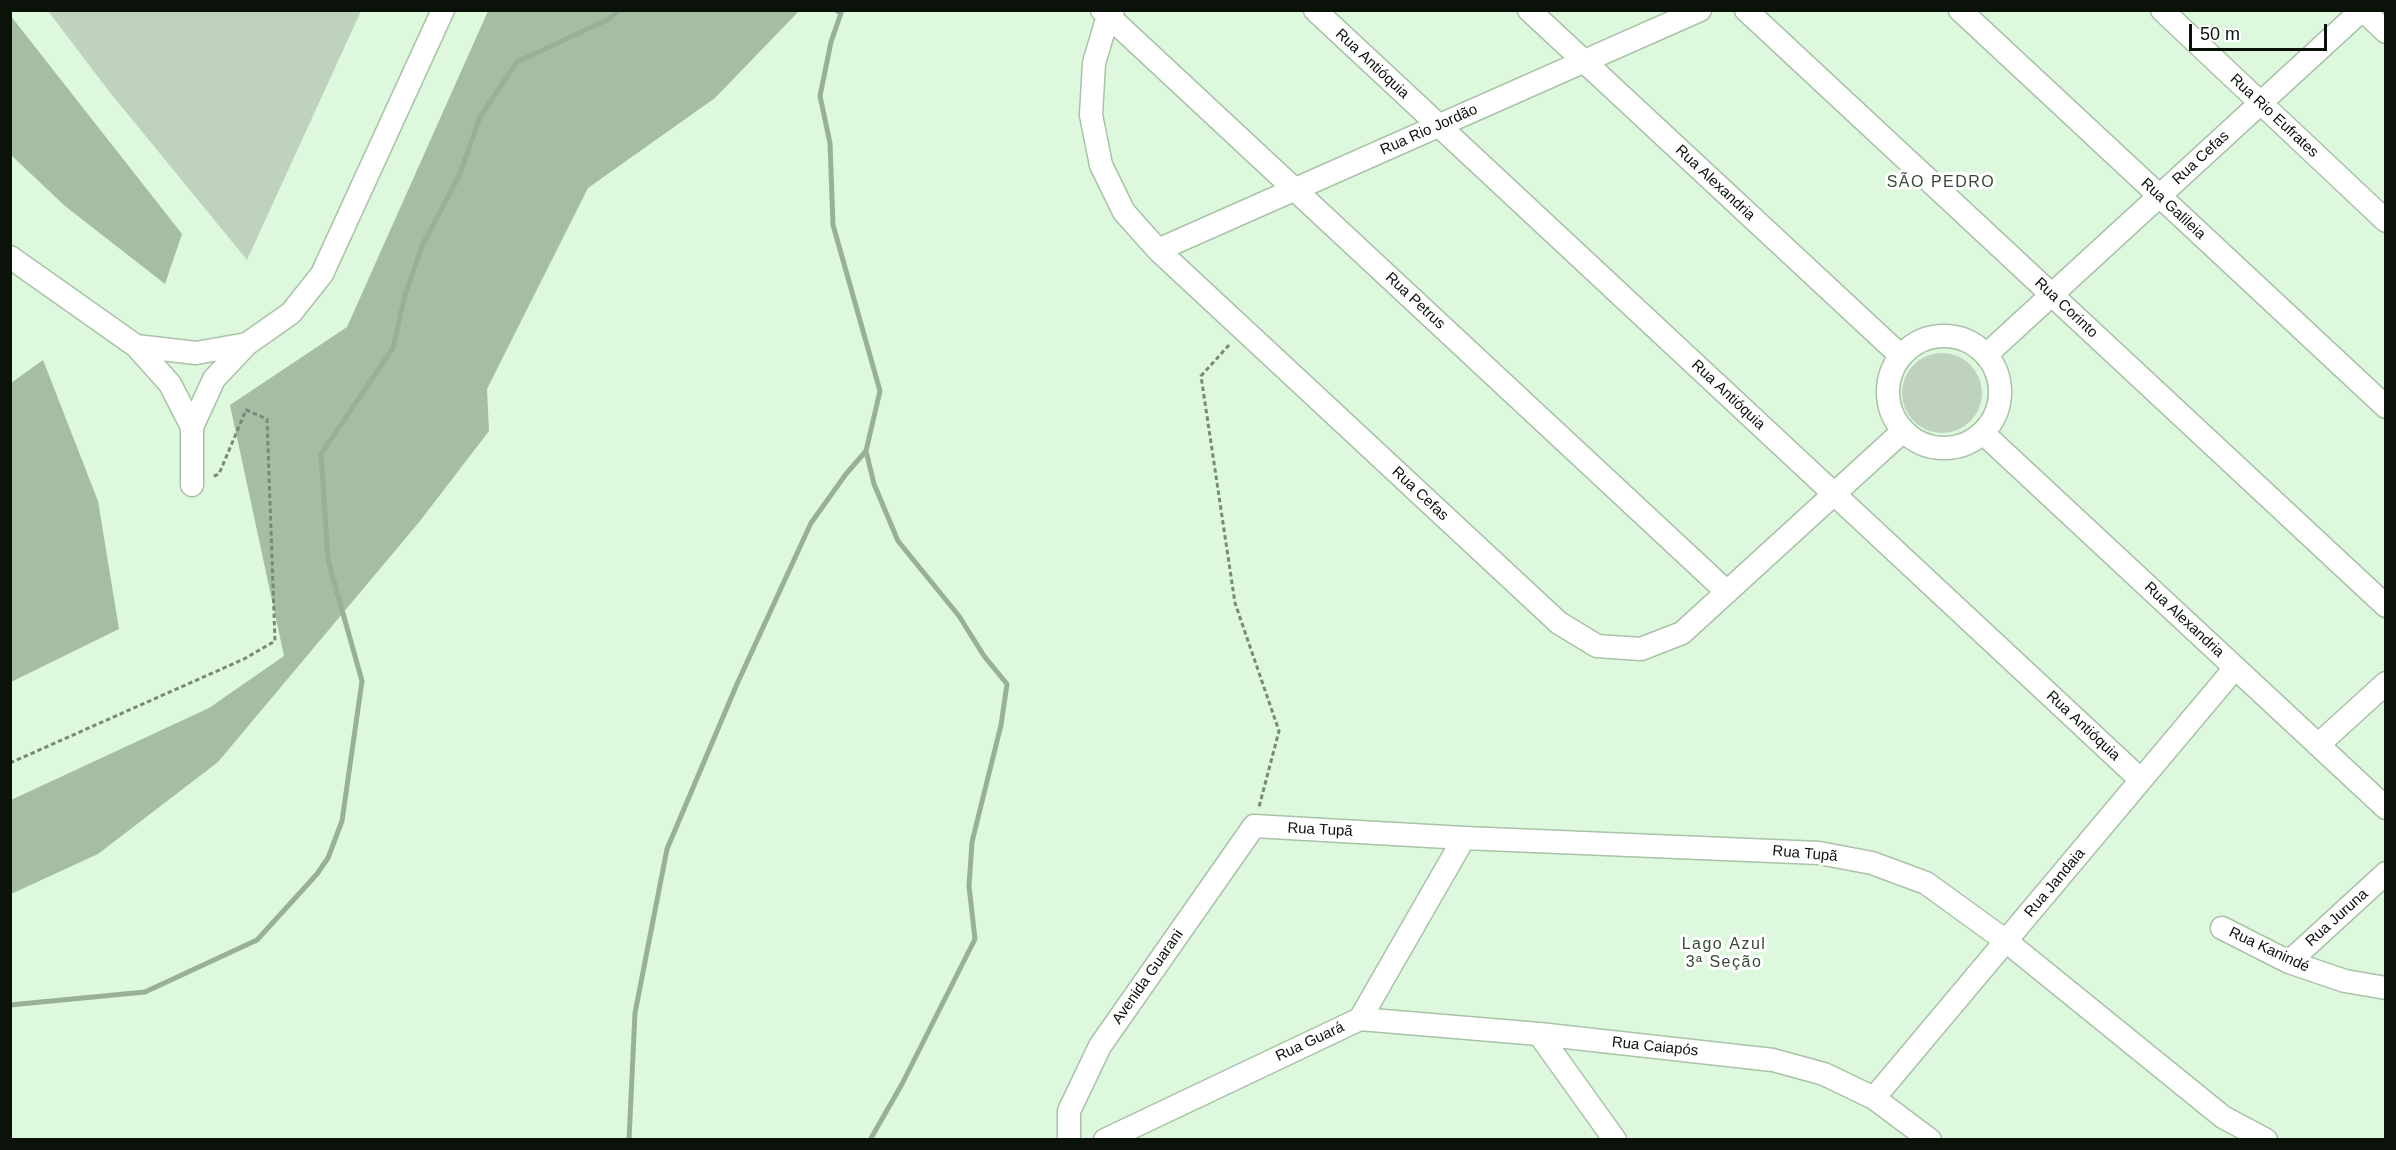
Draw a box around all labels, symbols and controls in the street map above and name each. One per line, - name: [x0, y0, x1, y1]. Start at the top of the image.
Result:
- scale bar: [2192, 12, 2330, 50]
- text: 50 m: [2200, 24, 2240, 44]
- street label: Rua Antióquia: [1331, 25, 1413, 103]
- street label: Rua Rio Eufrates: [2226, 70, 2322, 162]
- street label: Rua Rio Jordão: [1378, 101, 1480, 159]
- street label: Rua Cefas: [2169, 127, 2233, 189]
- street label: Rua Alexandria: [1671, 141, 1759, 225]
- district label: SÃO PEDRO: [1887, 173, 1995, 193]
- street label: Rua Galileia: [2137, 175, 2209, 243]
- street label: Rua Petrus: [1381, 269, 1449, 333]
- street label: Rua Corinto: [2031, 274, 2101, 342]
- street label: Rua Antióquia: [1687, 356, 1769, 434]
- street label: Rua Cefas: [1388, 463, 1452, 525]
- street label: Rua Alexandria: [2140, 578, 2228, 662]
- street label: Rua Antióquia: [2042, 687, 2124, 765]
- street label: Rua Tupã: [1287, 819, 1353, 841]
- street label: Rua Tupã: [1772, 842, 1838, 866]
- street label: Rua Jandaia: [2021, 845, 2089, 921]
- street label: Rua Juruna: [2302, 885, 2372, 951]
- street label: Rua Kanindé: [2226, 924, 2312, 976]
- street label: Avenida Guarani: [1109, 926, 1187, 1028]
- district label: Lago Azul 3ª Seção: [1682, 935, 1766, 973]
- street label: Rua Guará: [1273, 1018, 1347, 1066]
- street label: Rua Caiapós: [1611, 1034, 1699, 1060]

